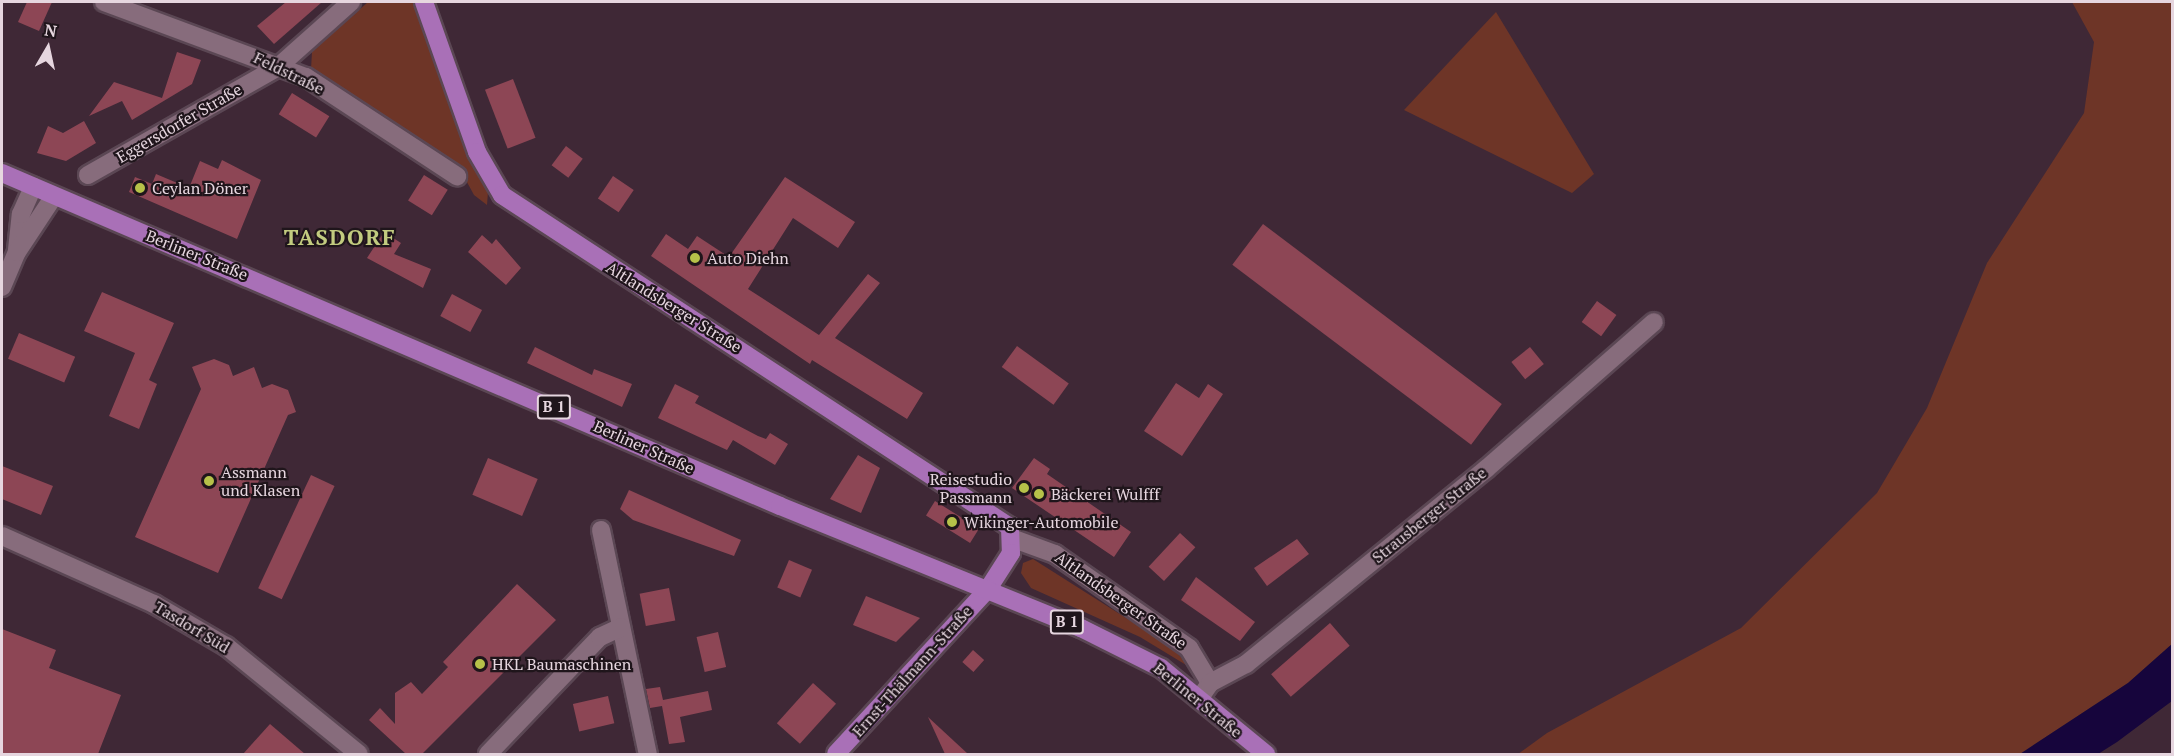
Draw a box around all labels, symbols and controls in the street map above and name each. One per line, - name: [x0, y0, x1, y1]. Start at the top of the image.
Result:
- north arrow: [18, 18, 78, 78]
- text: N: [43, 18, 59, 42]
- street label: Feldstraße: [251, 48, 327, 98]
- street label: Eggersdorfer Straße: [113, 79, 245, 167]
- place label: Ceylan Döner: [152, 178, 248, 198]
- marker: Ceylan Döner: [133, 181, 147, 195]
- district label: TASDORF: [284, 224, 396, 250]
- street label: Berliner Straße: [143, 226, 251, 284]
- place label: Auto Diehn: [707, 248, 789, 268]
- marker: Auto Diehn: [688, 251, 702, 265]
- street label: Altlandsberger Straße: [603, 257, 745, 357]
- road number: B 1: [536, 395, 572, 419]
- street label: Berliner Straße: [591, 416, 697, 478]
- place label: Assmann und Klasen: [221, 462, 300, 500]
- street label: Strausberger Straße: [1368, 463, 1490, 567]
- place label: Reisestudio Passmann: [930, 469, 1012, 507]
- marker: Assmann und Klasen: [202, 474, 216, 488]
- marker: Reisestudio Passmann: [1017, 481, 1031, 495]
- place label: Bäckerei Wulfff: [1051, 484, 1160, 504]
- marker: Bäckerei Wulfff: [1032, 487, 1046, 501]
- place label: Wikinger-Automobile: [964, 512, 1118, 532]
- marker: Wikinger-Automobile: [945, 515, 959, 529]
- street label: Altlandsberger Straße: [1051, 547, 1191, 653]
- street label: Tasdorf Süd: [151, 597, 233, 657]
- street label: Ernst-Thälmann-Straße: [848, 601, 976, 741]
- road number: B 1: [1049, 610, 1085, 634]
- place label: HKL Baumaschinen: [492, 654, 631, 674]
- marker: HKL Baumaschinen: [473, 657, 487, 671]
- street label: Berliner Straße: [1150, 658, 1246, 742]

